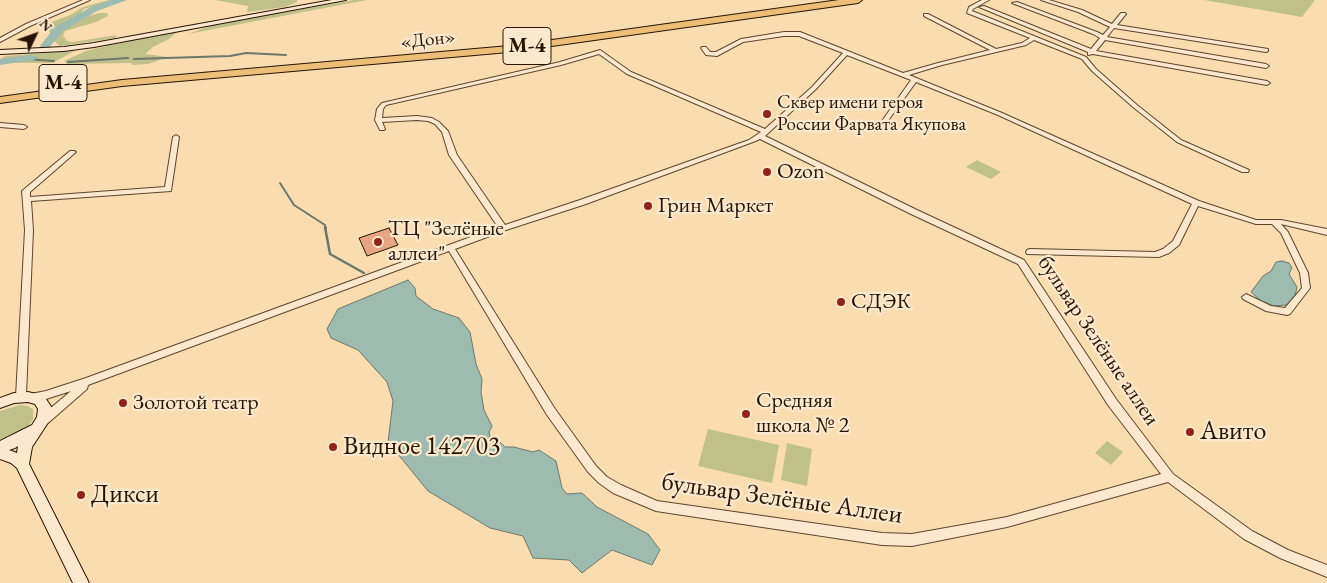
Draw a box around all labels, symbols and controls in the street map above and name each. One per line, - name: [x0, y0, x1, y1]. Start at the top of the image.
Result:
- north arrow: [10, 10, 60, 60]
- text: N: [36, 15, 57, 35]
- street label: «Дон»: [399, 26, 457, 54]
- road number: М-4: [503, 27, 551, 64]
- road number: М-4: [39, 65, 87, 102]
- place label: Сквер имени героя России Фарвата Якупова: [777, 92, 966, 136]
- marker: Сквер имени героя России Фарвата Якупова: [761, 108, 773, 120]
- place label: Ozon: [777, 159, 825, 185]
- marker: Ozon: [761, 166, 773, 178]
- place label: Грин Маркет: [658, 193, 773, 219]
- marker: Грин Маркет: [642, 200, 654, 212]
- place label: ТЦ "Зелёные аллеи": [388, 216, 504, 268]
- marker: ТЦ "Зелёные аллеи": [372, 236, 384, 248]
- street label: бульвар Зелёные аллеи: [1031, 251, 1165, 431]
- place label: СДЭК: [851, 289, 911, 315]
- marker: СДЭК: [835, 296, 847, 308]
- place label: Средняя школа № 2: [756, 388, 849, 440]
- place label: Золотой театр: [133, 390, 259, 416]
- marker: Золотой театр: [117, 397, 129, 409]
- marker: Средняя школа № 2: [740, 408, 752, 420]
- place label: Авито: [1200, 416, 1266, 448]
- marker: Авито: [1184, 426, 1196, 438]
- place label: Видное 142703: [343, 431, 500, 463]
- marker: Видное 142703: [327, 441, 339, 453]
- street label: бульвар Зелёные Аллеи: [660, 467, 904, 531]
- place label: Дикси: [91, 479, 159, 511]
- marker: Дикси: [75, 489, 87, 501]

